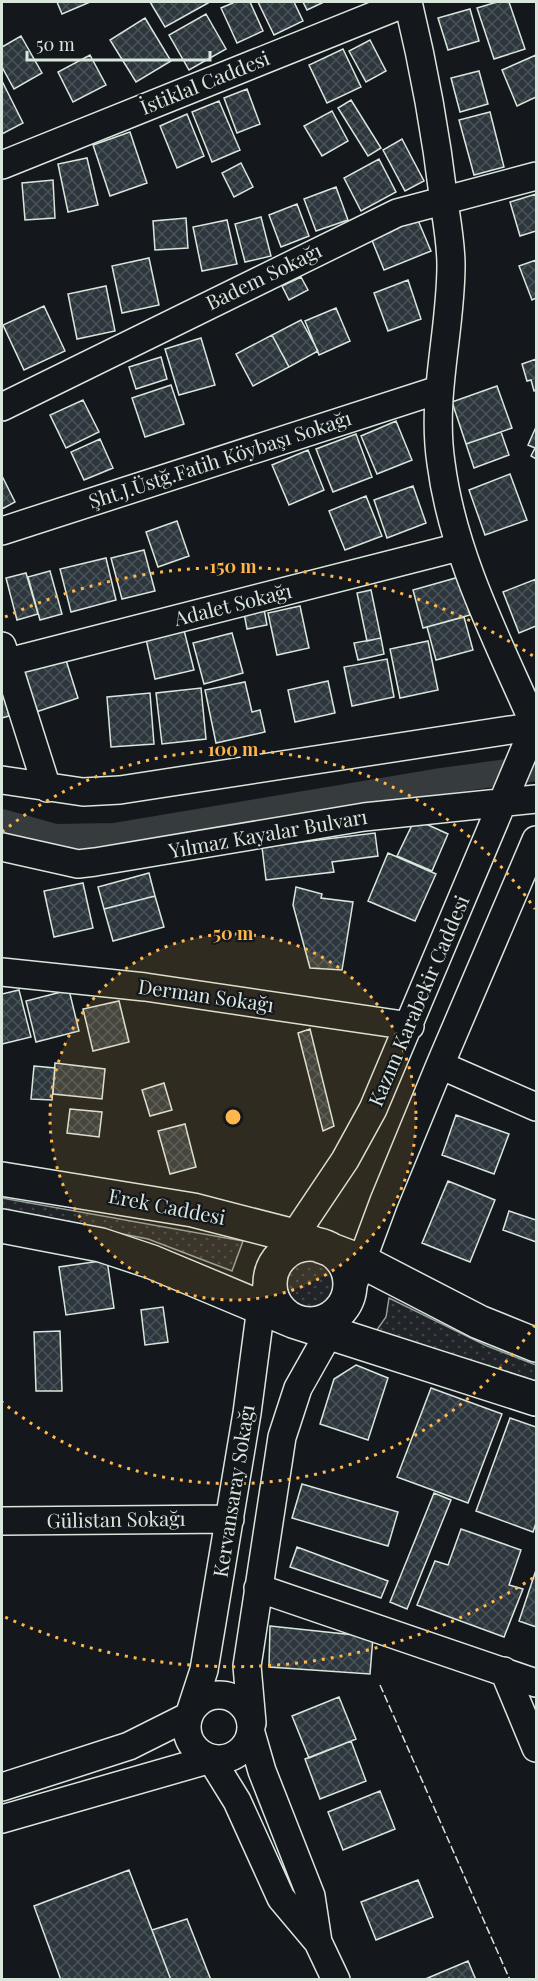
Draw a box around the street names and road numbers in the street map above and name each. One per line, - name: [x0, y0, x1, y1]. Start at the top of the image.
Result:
- street label: İstiklal Caddesi: [136, 43, 273, 120]
- street label: Badem Sokağı: [201, 236, 326, 315]
- street label: Şht.J.Üstğ.Fatih Köybaşı Sokağı: [85, 403, 354, 514]
- street label: Adalet Sokağı: [170, 576, 294, 631]
- street label: Yılmaz Kayalar Bulvarı: [165, 802, 369, 863]
- street label: Kazım Karabekir Caddesi: [361, 891, 474, 1110]
- street label: Derman Sokağı: [137, 972, 276, 1017]
- street label: Erek Caddesi: [107, 1181, 228, 1230]
- street label: Kervansaray Sokağı: [206, 1402, 260, 1579]
- street label: Gülistan Sokağı: [46, 1504, 186, 1533]

